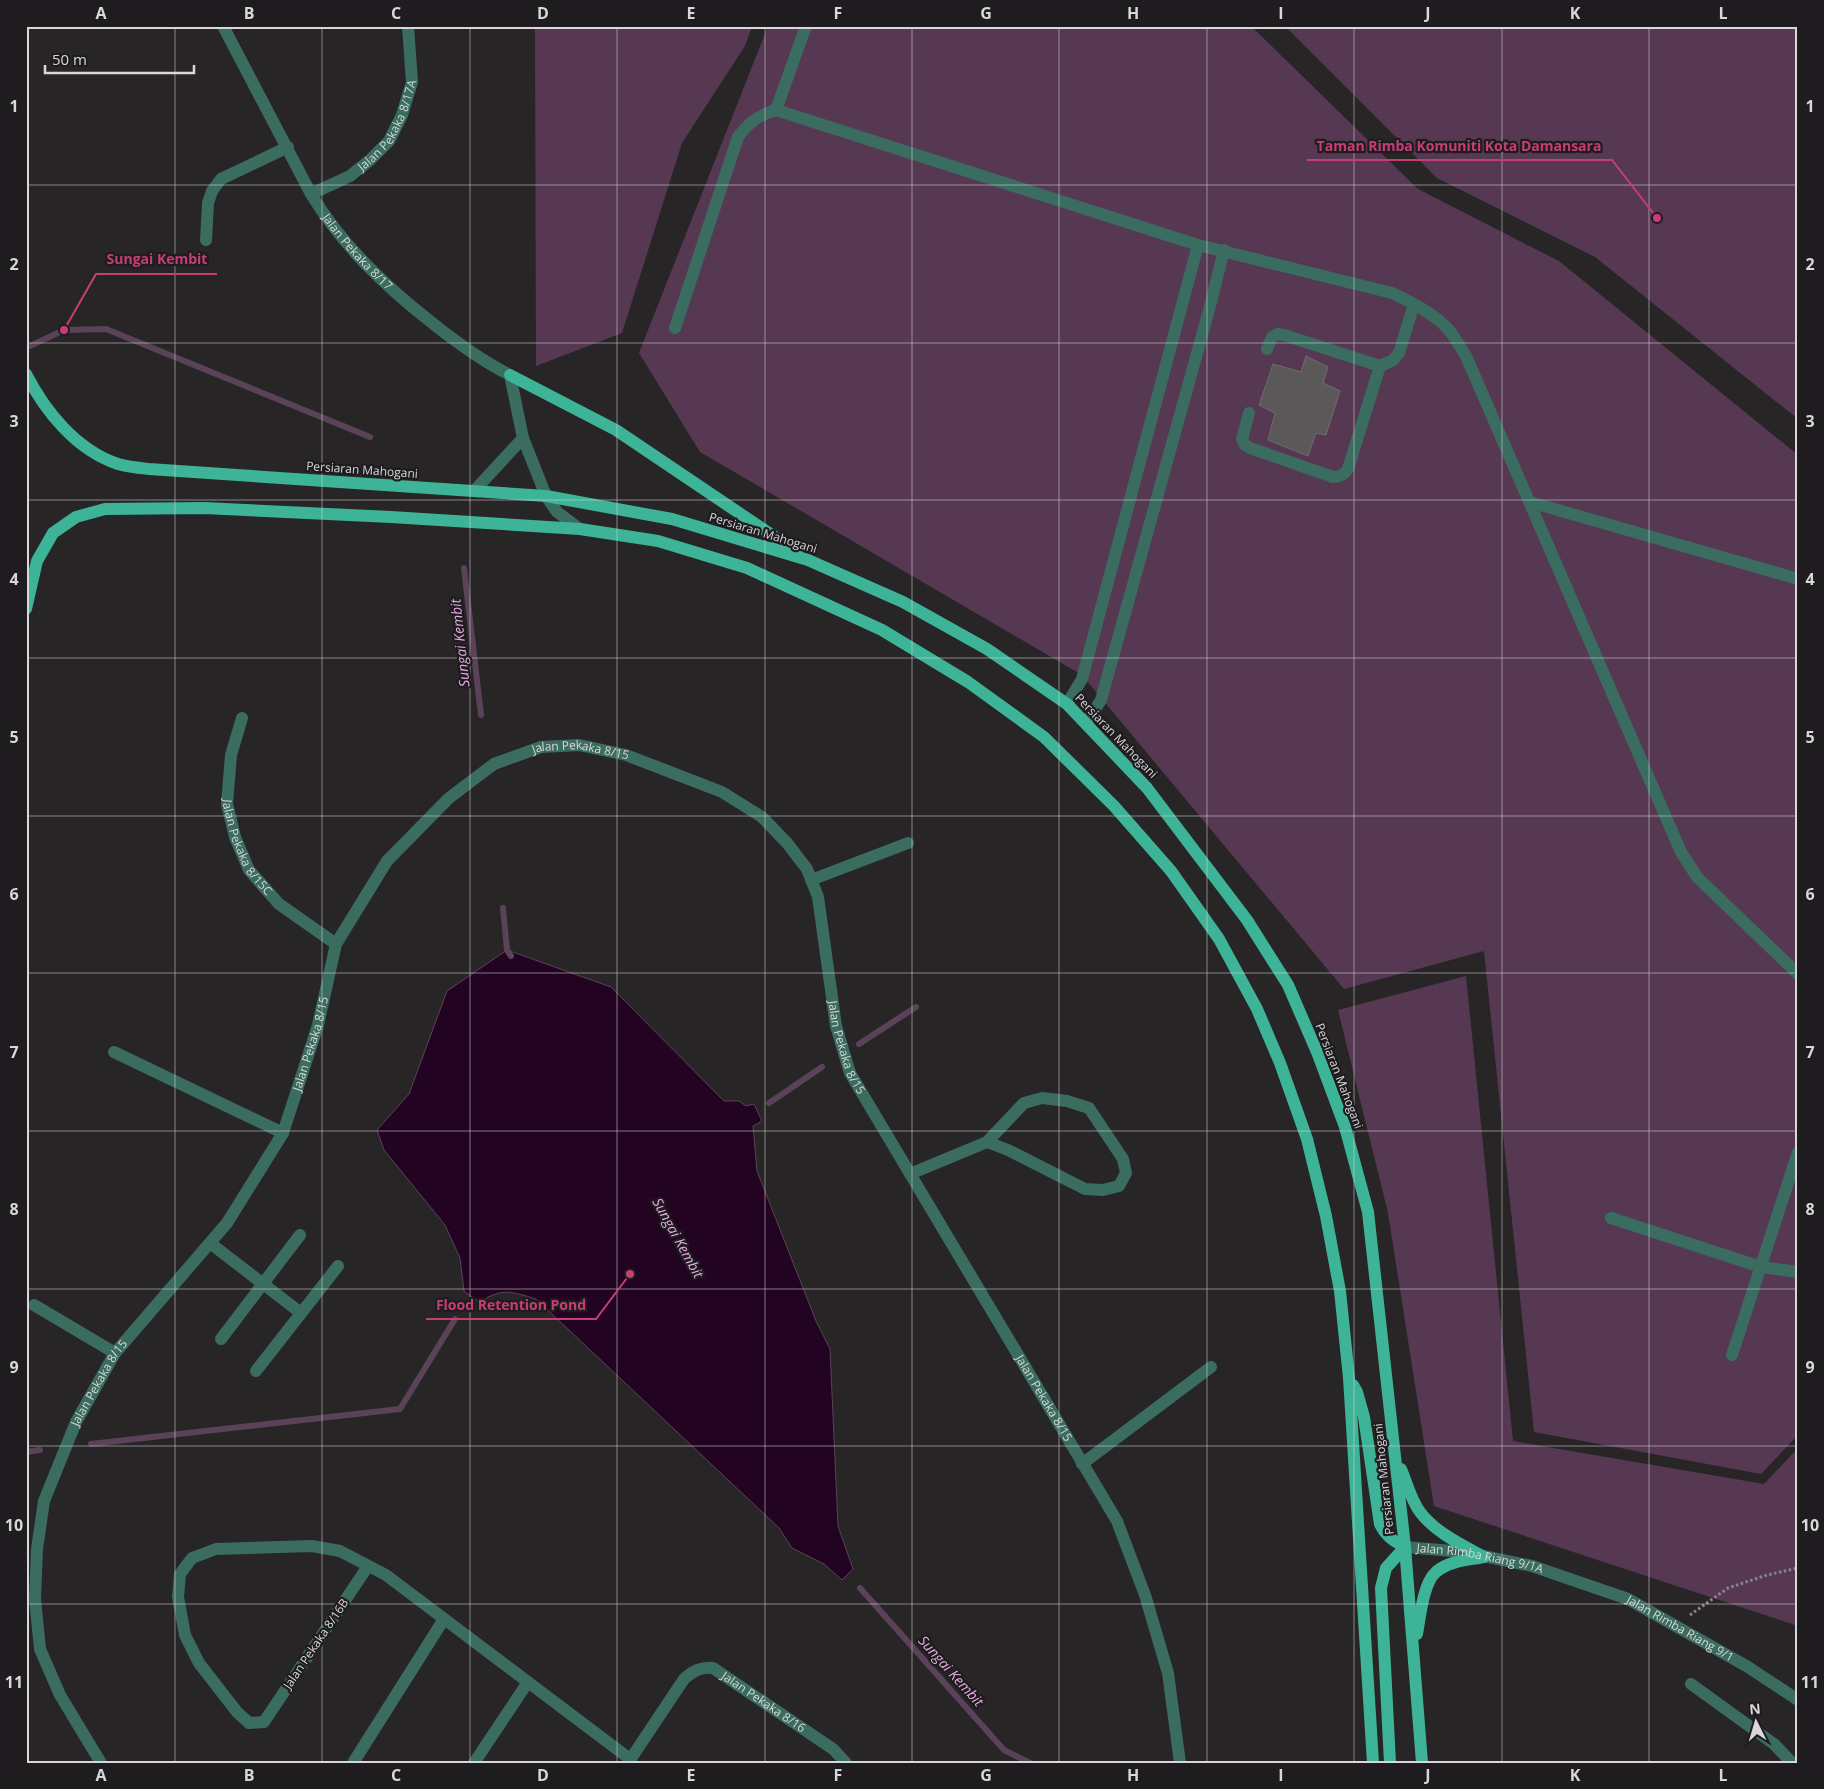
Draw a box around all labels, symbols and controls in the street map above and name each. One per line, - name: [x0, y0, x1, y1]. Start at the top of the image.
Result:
- text: A: [95, 2, 107, 24]
- text: B: [244, 2, 254, 24]
- text: C: [391, 2, 401, 24]
- text: D: [537, 2, 549, 24]
- text: E: [687, 2, 696, 24]
- text: F: [834, 2, 842, 24]
- text: G: [980, 2, 992, 24]
- text: H: [1127, 2, 1139, 24]
- text: I: [1278, 2, 1284, 24]
- text: J: [1423, 2, 1431, 24]
- text: K: [1570, 2, 1581, 24]
- text: L: [1718, 2, 1728, 24]
- scale bar: [45, 42, 194, 74]
- text: 50 m: [52, 49, 87, 69]
- street label: Jalan Pekaka 8/17A: [353, 77, 420, 175]
- text: 1: [9, 95, 19, 117]
- text: 1: [1805, 95, 1815, 117]
- callout: Taman Rimba Komuniti Kota Damansara: [1307, 131, 1612, 160]
- text: Taman Rimba Komuniti Kota Damansara: [1317, 136, 1601, 155]
- street label: Jalan Pekaka 8/17: [318, 209, 397, 294]
- callout: Sungai Kembit: [96, 245, 217, 274]
- text: Sungai Kembit: [107, 249, 207, 268]
- text: 2: [9, 253, 19, 275]
- text: 2: [1805, 253, 1815, 275]
- text: 3: [9, 410, 19, 432]
- text: 3: [1805, 410, 1815, 432]
- street label: Persiaran Mahogani: [306, 457, 418, 482]
- street label: Persiaran Mahogani: [707, 508, 819, 557]
- text: 4: [9, 568, 19, 590]
- text: 4: [1805, 568, 1815, 590]
- water label: Sungai Kembit: [445, 597, 474, 688]
- street label: Persiaran Mahogani: [1071, 689, 1161, 782]
- text: 5: [9, 726, 19, 748]
- text: 5: [1805, 726, 1815, 748]
- street label: Jalan Pekaka 8/15: [528, 736, 631, 763]
- street label: Jalan Pekaka 8/15C: [219, 798, 277, 899]
- text: 6: [9, 883, 19, 905]
- text: 6: [1805, 883, 1815, 905]
- street label: Jalan Pekaka 8/15: [288, 995, 332, 1094]
- street label: Jalan Pekaka 8/15: [824, 998, 870, 1097]
- street label: Persiaran Mahogani: [1311, 1021, 1367, 1131]
- text: 7: [9, 1041, 19, 1063]
- text: 7: [1805, 1041, 1815, 1063]
- water label: Sungai Kembit: [649, 1194, 709, 1282]
- text: 8: [9, 1198, 19, 1220]
- text: 8: [1805, 1198, 1815, 1220]
- callout: Flood Retention Pond: [426, 1290, 596, 1319]
- text: Flood Retention Pond: [436, 1295, 586, 1314]
- street label: Jalan Pekaka 8/15: [66, 1335, 131, 1429]
- street label: Jalan Pekaka 8/15: [1011, 1350, 1077, 1444]
- text: 9: [9, 1356, 19, 1378]
- text: 9: [1805, 1356, 1815, 1378]
- street label: Persiaran Mahogani: [1369, 1423, 1398, 1536]
- text: 10: [5, 1514, 23, 1536]
- text: 10: [1801, 1514, 1819, 1536]
- street label: Jalan Rimba Riang 9/1A: [1415, 1539, 1546, 1577]
- street label: Jalan Rimba Riang 9/1: [1623, 1590, 1737, 1665]
- street label: Jalan Pekaka 8/16B: [278, 1595, 352, 1693]
- water label: Sungai Kembit: [915, 1631, 989, 1711]
- street label: Jalan Pekaka 8/16: [718, 1667, 809, 1736]
- text: 11: [5, 1671, 23, 1693]
- text: 11: [1801, 1671, 1819, 1693]
- north arrow: [1732, 1696, 1782, 1746]
- text: N: [1748, 1699, 1761, 1719]
- text: A: [95, 1764, 107, 1786]
- text: B: [244, 1764, 254, 1786]
- text: C: [391, 1764, 401, 1786]
- text: D: [537, 1764, 549, 1786]
- text: E: [687, 1764, 696, 1786]
- text: F: [834, 1764, 842, 1786]
- text: G: [980, 1764, 992, 1786]
- text: H: [1127, 1764, 1139, 1786]
- text: I: [1278, 1764, 1284, 1786]
- text: J: [1423, 1764, 1431, 1786]
- text: K: [1570, 1764, 1581, 1786]
- text: L: [1718, 1764, 1728, 1786]

